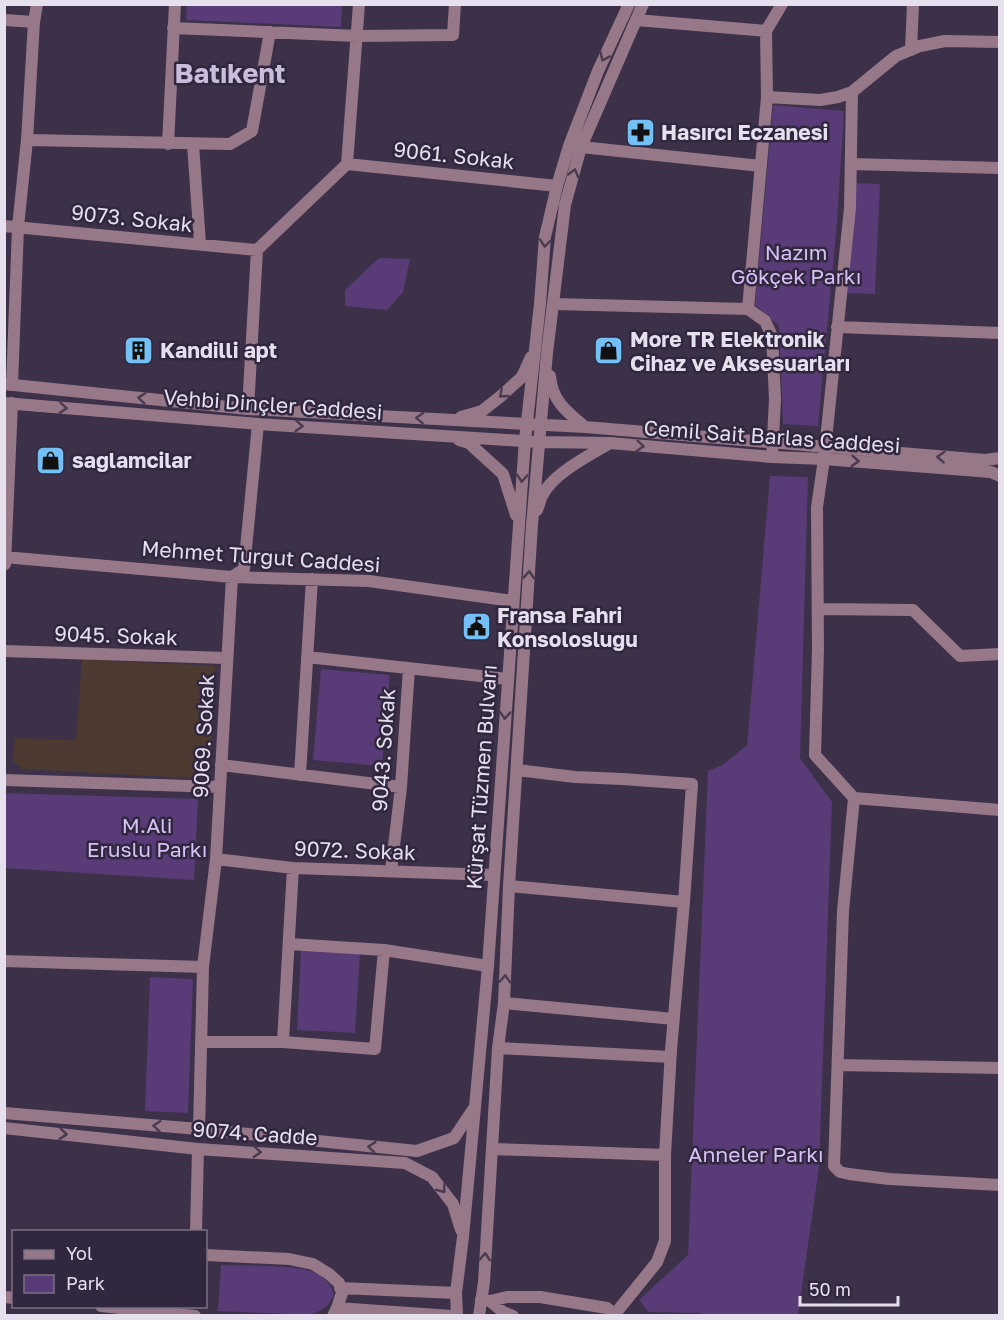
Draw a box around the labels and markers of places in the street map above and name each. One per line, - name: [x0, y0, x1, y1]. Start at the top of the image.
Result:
- pharmacy icon: Hasırcı Eczanesi: [624, 116, 656, 148]
- place label: Hasırcı Eczanesi: [661, 119, 828, 145]
- place label: More TR Elektronik Cihaz ve Aksesuarları: [630, 326, 850, 376]
- building icon: Kandilli apt: [123, 334, 155, 366]
- shop icon: More TR Elektronik Cihaz ve Aksesuarları: [593, 335, 625, 367]
- place label: Kandilli apt: [160, 337, 277, 363]
- shop icon: sağlamcilar: [35, 444, 67, 476]
- place label: sağlamcilar: [72, 447, 192, 473]
- place label: Fransa Fahri Konsolosluğu: [497, 602, 638, 652]
- public building icon: Fransa Fahri Konsolosluğu: [460, 611, 492, 643]

